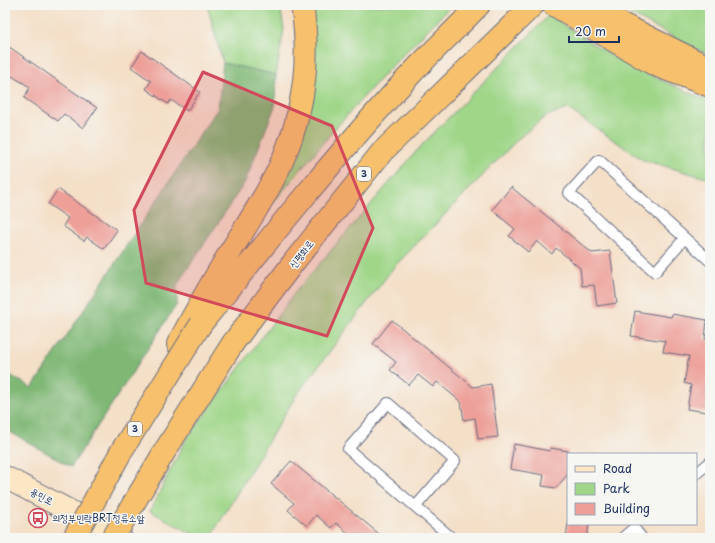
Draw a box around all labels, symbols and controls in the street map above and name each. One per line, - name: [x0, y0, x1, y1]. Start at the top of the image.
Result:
- scale bar: [569, 18, 619, 44]
- text: 20 m: [575, 22, 606, 40]
- road number: 3: [357, 167, 371, 181]
- street label: 신평화로: [285, 236, 316, 271]
- road number: 3: [128, 422, 142, 436]
- legend: [567, 453, 697, 525]
- text: Road: [603, 459, 632, 477]
- text: Park: [603, 479, 630, 497]
- street label: 용민로: [28, 483, 56, 508]
- text: Building: [603, 499, 650, 517]
- bus stop icon: 의정부민락BRT정류소앞: [27, 507, 49, 529]
- place label: 의정부민락BRT정류소앞: [52, 510, 145, 525]

